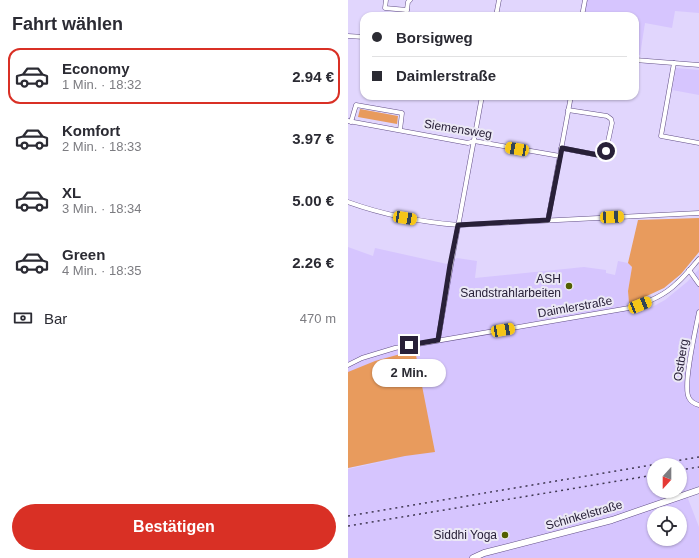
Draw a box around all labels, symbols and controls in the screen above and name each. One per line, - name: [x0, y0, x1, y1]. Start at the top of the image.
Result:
- text: Fahrt wählen: [12, 14, 123, 34]
- text: Borsigweg: [396, 29, 473, 46]
- icon: car: [14, 58, 50, 94]
- text: Economy: [62, 60, 130, 77]
- text: Daimlerstraße: [396, 67, 496, 84]
- text: 2.94 €: [292, 68, 334, 85]
- text: 1 Min. · 18:32: [62, 77, 142, 92]
- street label: Siemensweg: [423, 117, 493, 141]
- icon: car: [14, 120, 50, 156]
- text: Komfort: [62, 122, 120, 139]
- text: 3.97 €: [292, 130, 334, 147]
- text: 2 Min. · 18:33: [62, 139, 142, 154]
- car: [504, 141, 530, 157]
- route start: [597, 142, 615, 160]
- icon: car: [14, 182, 50, 218]
- text: XL: [62, 184, 81, 201]
- text: 5.00 €: [292, 192, 334, 209]
- text: 3 Min. · 18:34: [62, 201, 142, 216]
- car: [392, 210, 418, 226]
- car: [600, 210, 624, 224]
- icon: car: [14, 244, 50, 280]
- text: Green: [62, 246, 105, 263]
- text: 2.26 €: [292, 254, 334, 271]
- text: 4 Min. · 18:35: [62, 263, 142, 278]
- place label: ASH Sandstrahlarbeiten: [460, 272, 561, 300]
- marker: ASH Sandstrahlarbeiten: [564, 281, 574, 291]
- street label: Daimlerstraße: [537, 294, 614, 320]
- car: [627, 295, 653, 315]
- icon: cash: [12, 307, 34, 329]
- text: Bar: [44, 310, 67, 327]
- text: 470 m: [300, 311, 336, 326]
- car: [490, 322, 516, 338]
- route end: [400, 336, 418, 354]
- street label: Ostberg: [671, 338, 691, 382]
- callout: 2 Min.: [372, 359, 446, 387]
- text: 2 Min.: [391, 365, 427, 380]
- north arrow: [647, 458, 687, 498]
- map controls: [647, 458, 687, 546]
- street label: Schinkelstraße: [544, 497, 624, 533]
- button: Bestätigen: [12, 504, 336, 550]
- button: locate: [647, 506, 687, 546]
- place label: Siddhi Yoga: [434, 528, 497, 542]
- marker: Siddhi Yoga: [500, 530, 510, 540]

